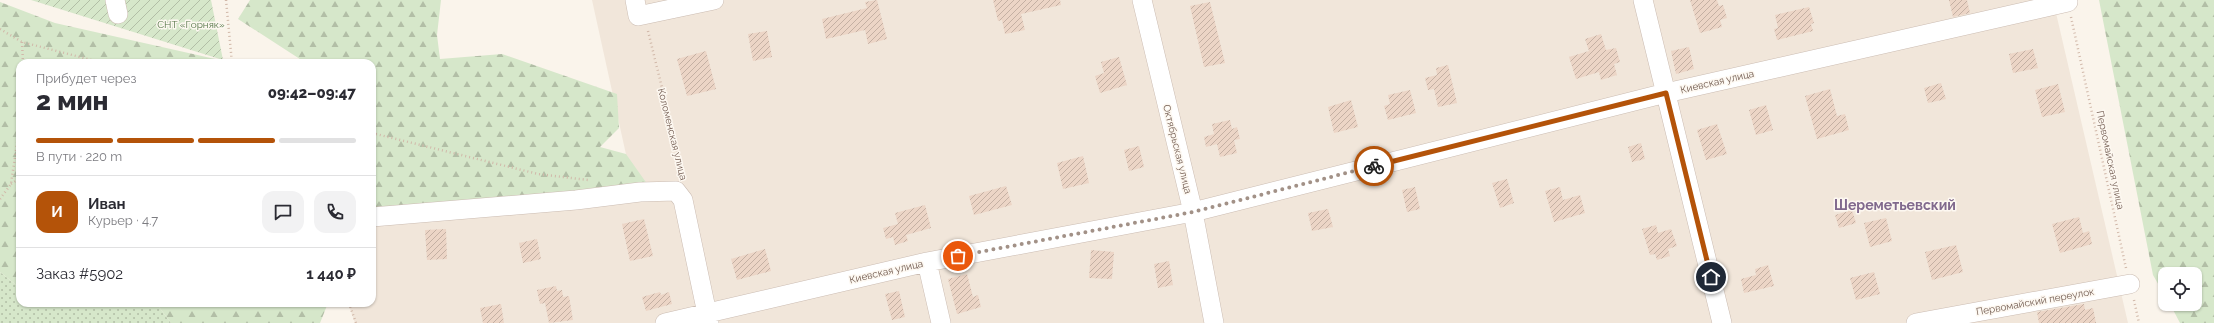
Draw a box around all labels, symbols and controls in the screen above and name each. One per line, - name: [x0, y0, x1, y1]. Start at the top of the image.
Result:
- park label: СНТ «Горняк»: [157, 19, 225, 30]
- street label: Киевская улица: [1679, 68, 1755, 95]
- text: Прибудет через: [36, 71, 136, 86]
- text: 09:42–09:47: [268, 84, 356, 102]
- text: 2 мин: [36, 86, 108, 116]
- street label: Коломенская улица: [656, 87, 689, 181]
- street label: Октябрьская улица: [1161, 103, 1194, 195]
- street label: Первомайская улица: [2095, 110, 2126, 211]
- courier: [1354, 146, 1394, 186]
- text: В пути · 220 m: [36, 149, 122, 164]
- icon: bike: [1363, 155, 1385, 177]
- button: chat: [262, 191, 304, 233]
- button: phone: [314, 191, 356, 233]
- text: Иван: [88, 195, 126, 213]
- district label: Шереметьевский: [1834, 197, 1956, 213]
- text: И: [51, 203, 63, 221]
- text: Курьер · 4.7: [88, 213, 158, 228]
- pin: [941, 239, 975, 273]
- icon: bag: [947, 245, 969, 267]
- street label: Киевская улица: [848, 258, 924, 285]
- pin: [1694, 260, 1728, 294]
- text: Заказ #5902: [36, 265, 123, 283]
- text: 1 440 ₽: [306, 265, 356, 283]
- icon: home: [1700, 266, 1722, 288]
- map controls: [2158, 267, 2202, 311]
- button: locate: [2158, 267, 2202, 311]
- street label: Первомайский переулок: [1975, 286, 2095, 317]

